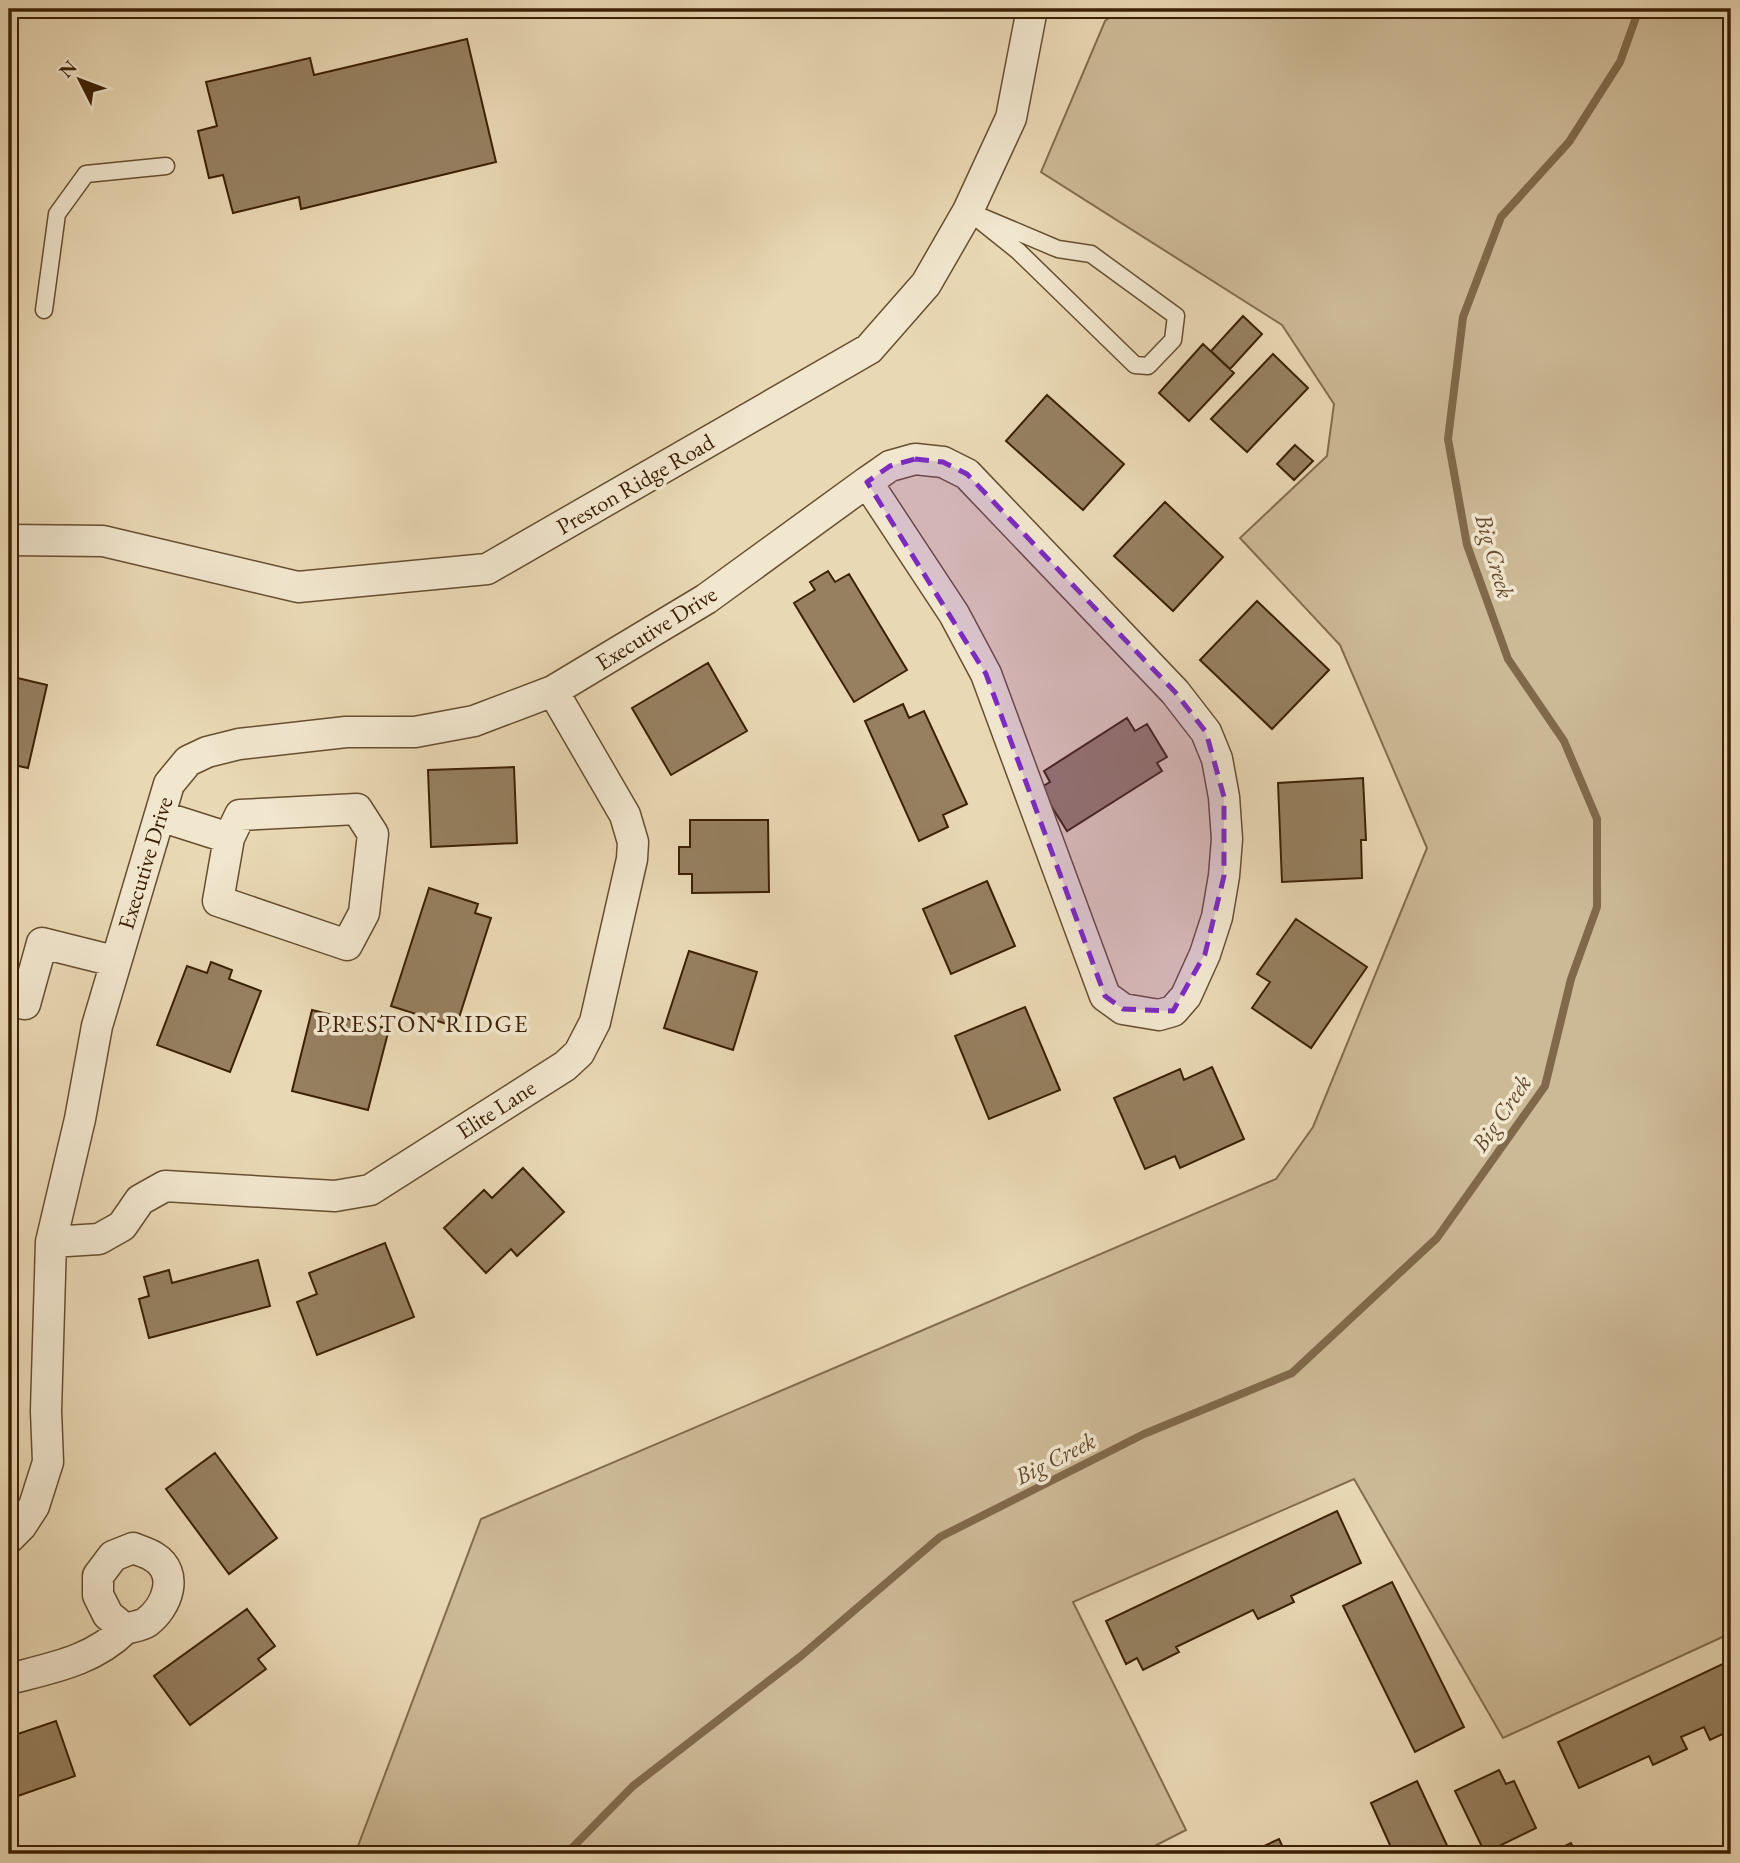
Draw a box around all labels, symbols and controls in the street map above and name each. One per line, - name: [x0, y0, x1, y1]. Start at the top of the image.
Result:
- north arrow: [46, 46, 116, 116]
- text: N: [53, 54, 83, 83]
- street label: Preston Ridge Road: [551, 426, 720, 541]
- water label: Big Creek: [1468, 509, 1522, 602]
- street label: Executive Drive: [590, 579, 722, 677]
- street label: Executive Drive: [111, 793, 179, 933]
- district label: PRESTON RIDGE: [316, 1008, 530, 1039]
- water label: Big Creek: [1463, 1068, 1538, 1158]
- street label: Elite Lane: [451, 1072, 541, 1146]
- water label: Big Creek: [1009, 1425, 1101, 1492]

